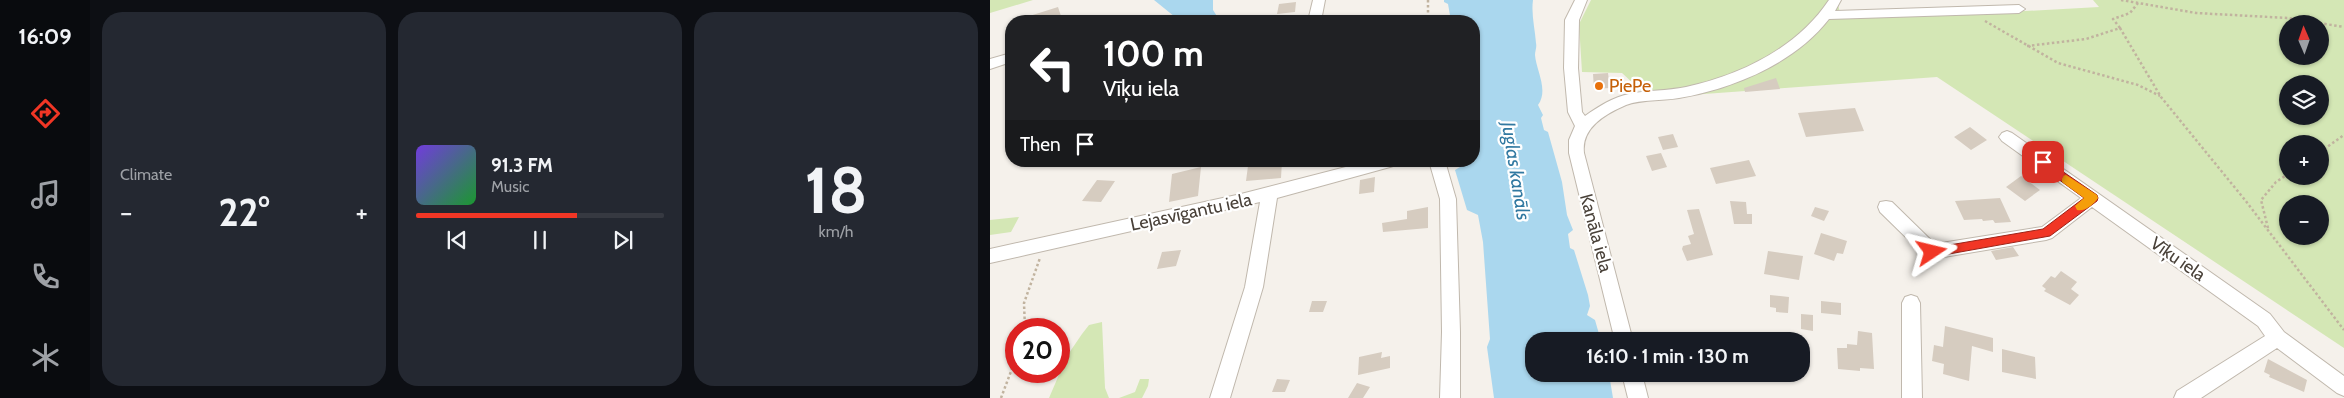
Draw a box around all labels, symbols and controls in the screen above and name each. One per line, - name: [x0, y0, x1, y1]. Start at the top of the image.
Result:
- north arrow: [2279, 15, 2329, 65]
- map controls: [2279, 15, 2329, 245]
- text: 16:09: [18, 23, 72, 50]
- text: 100 m: [1103, 32, 1204, 75]
- icon: left: [1020, 35, 1085, 100]
- text: Vīķu iela: [1103, 75, 1179, 102]
- place label: PiePe: [1609, 75, 1651, 97]
- button: layers: [2279, 75, 2329, 125]
- marker: PiePe: [1593, 80, 1605, 92]
- icon: directions: [28, 96, 63, 131]
- water label: Juglas kanāls: [1497, 118, 1535, 222]
- icon: arrive: [1071, 130, 1099, 158]
- text: Then: [1020, 133, 1061, 156]
- button: +: [2279, 135, 2329, 185]
- pin: [2022, 141, 2064, 183]
- icon: arrive: [2029, 148, 2057, 176]
- text: 18: [804, 150, 868, 229]
- text: 91.3 FM: [491, 154, 553, 177]
- text: Climate: [120, 165, 172, 184]
- icon: music: [28, 177, 63, 212]
- text: Music: [491, 177, 529, 196]
- street label: Lejasvīgantu iela: [1128, 188, 1254, 236]
- text: 22°: [218, 189, 270, 236]
- street label: Kanāla iela: [1575, 191, 1617, 275]
- text: −: [120, 195, 132, 229]
- text: +: [356, 195, 368, 229]
- button: −: [2279, 195, 2329, 245]
- text: km/h: [818, 222, 854, 241]
- position arrow: [1905, 225, 1957, 277]
- icon: previous: [443, 226, 471, 254]
- icon: pause: [526, 226, 554, 254]
- icon: next: [609, 226, 637, 254]
- street label: Vīķu iela: [2146, 232, 2210, 287]
- icon: phone: [28, 259, 63, 294]
- speed limit sign: 20: [1005, 318, 1070, 383]
- icon: climate: [28, 340, 63, 375]
- text: 16:10 · 1 min · 130 m: [1586, 345, 1749, 368]

